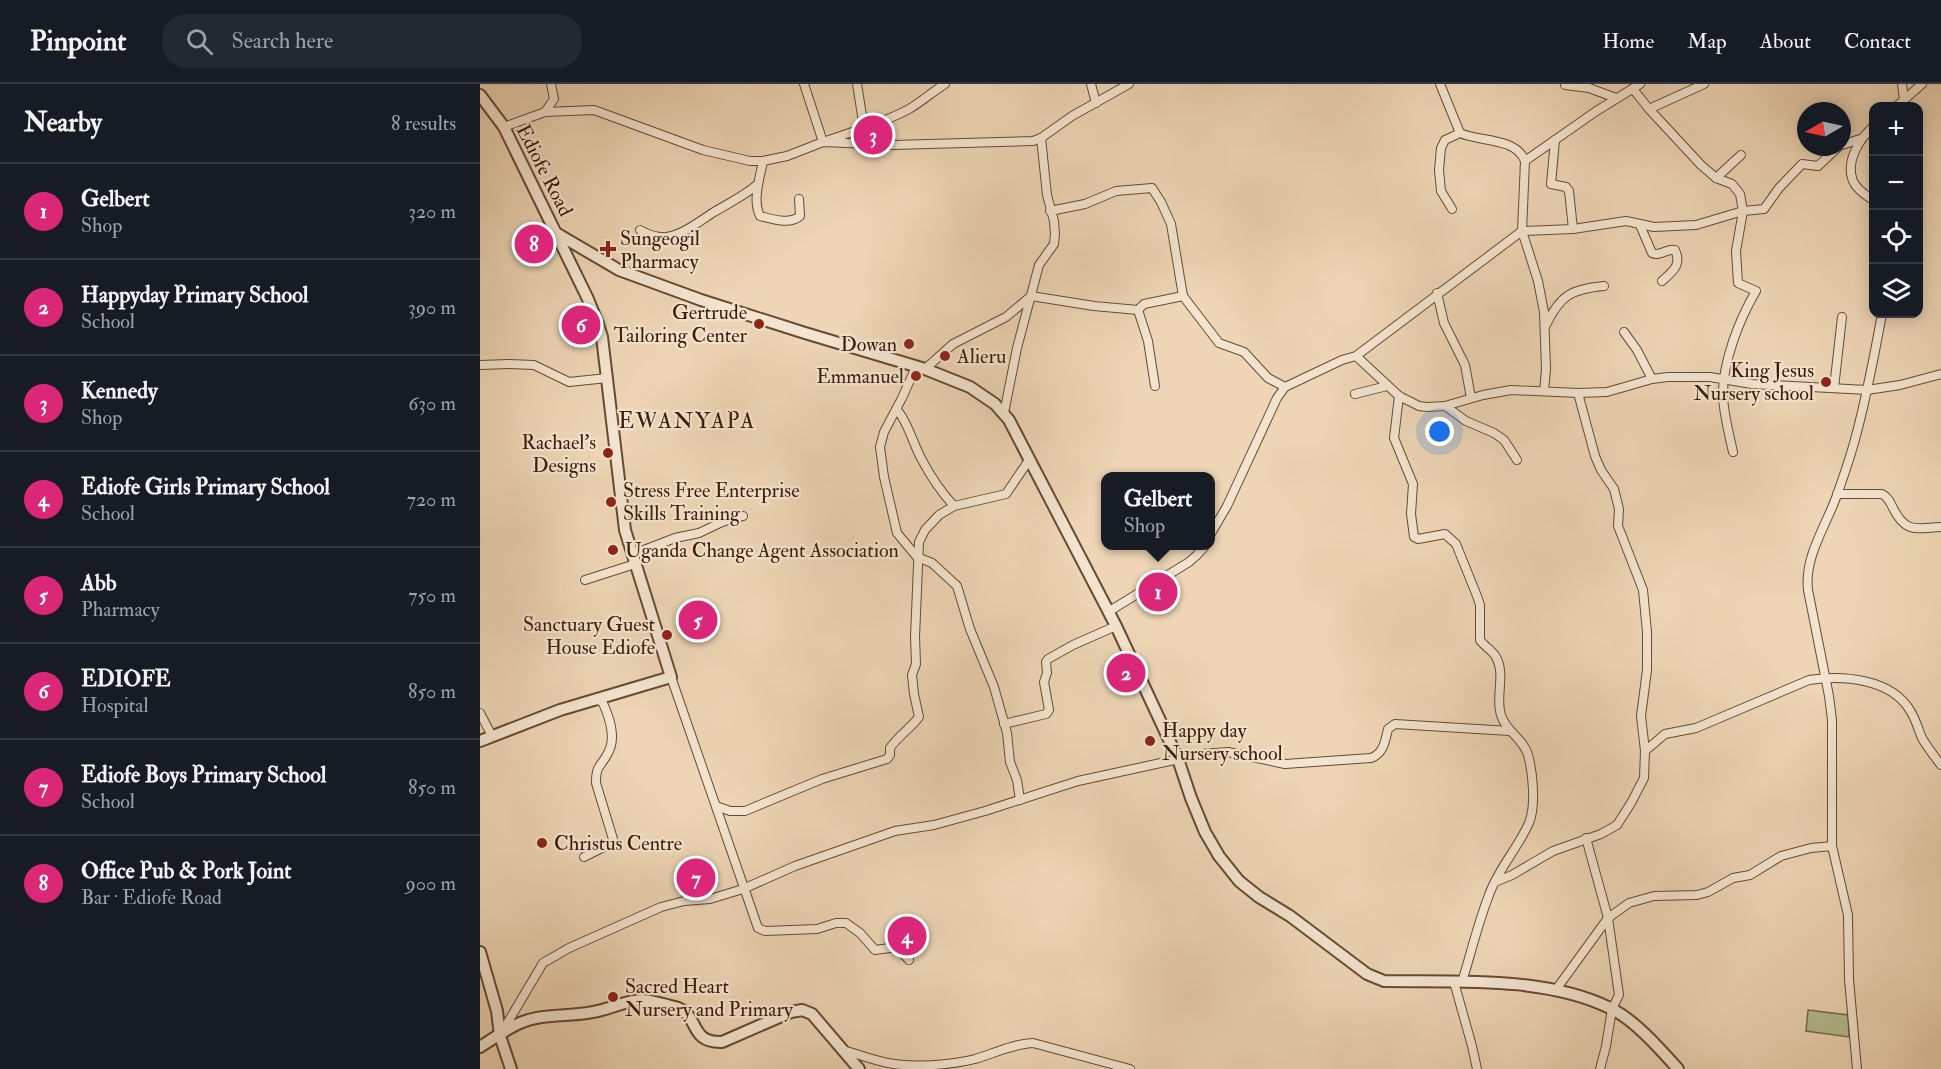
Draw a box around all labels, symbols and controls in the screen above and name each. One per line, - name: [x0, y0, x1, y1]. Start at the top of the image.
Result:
- search box: [162, 14, 582, 68]
- text: Pinpoint: [30, 24, 126, 59]
- icon: search: [183, 25, 216, 58]
- text: Search here: [231, 27, 333, 55]
- text: Home: [1602, 28, 1654, 55]
- text: Map: [1687, 28, 1727, 55]
- text: About: [1760, 28, 1811, 55]
- text: Contact: [1844, 28, 1911, 55]
- north arrow: [1797, 102, 1851, 156]
- map controls: [1869, 102, 1923, 318]
- button: +: [1869, 102, 1923, 156]
- text: Nearby: [24, 107, 102, 139]
- text: 8 results: [391, 111, 456, 136]
- pin: 3: [854, 112, 892, 158]
- street label: Ediofe Road: [511, 120, 578, 221]
- button: −: [1869, 156, 1923, 210]
- text: Gelbert: [81, 185, 150, 213]
- text: 1: [40, 199, 47, 224]
- text: 320 m: [408, 199, 456, 224]
- button: locate: [1869, 210, 1923, 264]
- text: Shop: [81, 213, 122, 238]
- pin: 8: [514, 222, 554, 266]
- place label: Sungeogil Pharmacy: [620, 226, 700, 274]
- marker: Sungeogil Pharmacy: [601, 242, 615, 256]
- button: layers: [1869, 264, 1923, 318]
- text: Happyday Primary School: [81, 281, 308, 309]
- text: 2: [38, 295, 49, 320]
- text: 390 m: [408, 295, 456, 320]
- place label: Gertrude Tailoring Center: [614, 300, 748, 348]
- pin: 6: [562, 302, 600, 348]
- text: School: [81, 309, 135, 334]
- marker: Gertrude Tailoring Center: [752, 317, 766, 331]
- place label: Dowan: [840, 332, 897, 357]
- marker: Dowan: [902, 337, 916, 351]
- place label: Alieru: [956, 344, 1006, 369]
- marker: Alieru: [938, 349, 952, 363]
- place label: King Jesus Nursery school: [1693, 358, 1814, 406]
- place label: Emmanuel: [816, 364, 904, 389]
- marker: Emmanuel: [909, 369, 923, 383]
- marker: King Jesus Nursery school: [1819, 375, 1833, 389]
- text: Kennedy: [81, 377, 158, 405]
- text: 3: [40, 391, 47, 416]
- text: 630 m: [408, 391, 456, 416]
- text: Shop: [81, 405, 122, 430]
- district label: EWANYAPA: [618, 407, 756, 435]
- your location: [1425, 417, 1454, 446]
- place label: Rachael's Designs: [522, 430, 596, 478]
- marker: Rachael's Designs: [601, 446, 615, 460]
- popup: [1101, 472, 1215, 550]
- text: Ediofe Girls Primary School: [81, 473, 330, 501]
- place label: Stress Free Enterprise Skills Training: [623, 478, 800, 526]
- text: Gelbert: [1124, 485, 1192, 513]
- text: 4: [38, 487, 49, 512]
- text: 720 m: [407, 487, 456, 512]
- marker: Stress Free Enterprise Skills Training: [604, 495, 618, 509]
- text: School: [81, 501, 135, 526]
- text: Shop: [1124, 513, 1165, 538]
- place label: Uganda Change Agent Association: [625, 538, 899, 563]
- marker: Uganda Change Agent Association: [606, 543, 620, 557]
- text: Abb: [81, 569, 117, 597]
- pin: 1: [1138, 570, 1178, 614]
- text: 5: [39, 583, 48, 608]
- text: 750 m: [408, 583, 456, 608]
- text: Pharmacy: [81, 597, 159, 622]
- pin: 5: [678, 598, 718, 642]
- place label: Sanctuary Guest House Ediofe: [523, 612, 656, 660]
- marker: Sanctuary Guest House Ediofe: [660, 628, 674, 642]
- pin: 2: [1106, 650, 1146, 696]
- text: EDIOFE: [81, 665, 171, 693]
- text: 6: [38, 679, 49, 704]
- text: 850 m: [408, 679, 456, 704]
- text: Hospital: [81, 693, 149, 718]
- place label: Happy day Nursery school: [1162, 718, 1283, 766]
- marker: Happy day Nursery school: [1143, 734, 1157, 748]
- text: Ediofe Boys Primary School: [81, 761, 326, 789]
- text: 7: [39, 775, 48, 800]
- text: 850 m: [408, 775, 456, 800]
- text: School: [81, 789, 135, 814]
- place label: Christus Centre: [554, 831, 682, 856]
- marker: Christus Centre: [535, 836, 549, 850]
- pin: 7: [676, 856, 716, 900]
- text: Office Pub & Pork Joint: [81, 857, 291, 885]
- text: 8: [39, 871, 48, 896]
- text: 900 m: [406, 871, 456, 896]
- text: Bar · Ediofe Road: [81, 885, 222, 910]
- pin: 4: [888, 914, 926, 958]
- place label: Sacred Heart Nursery and Primary: [625, 974, 794, 1022]
- marker: Sacred Heart Nursery and Primary: [606, 990, 620, 1004]

